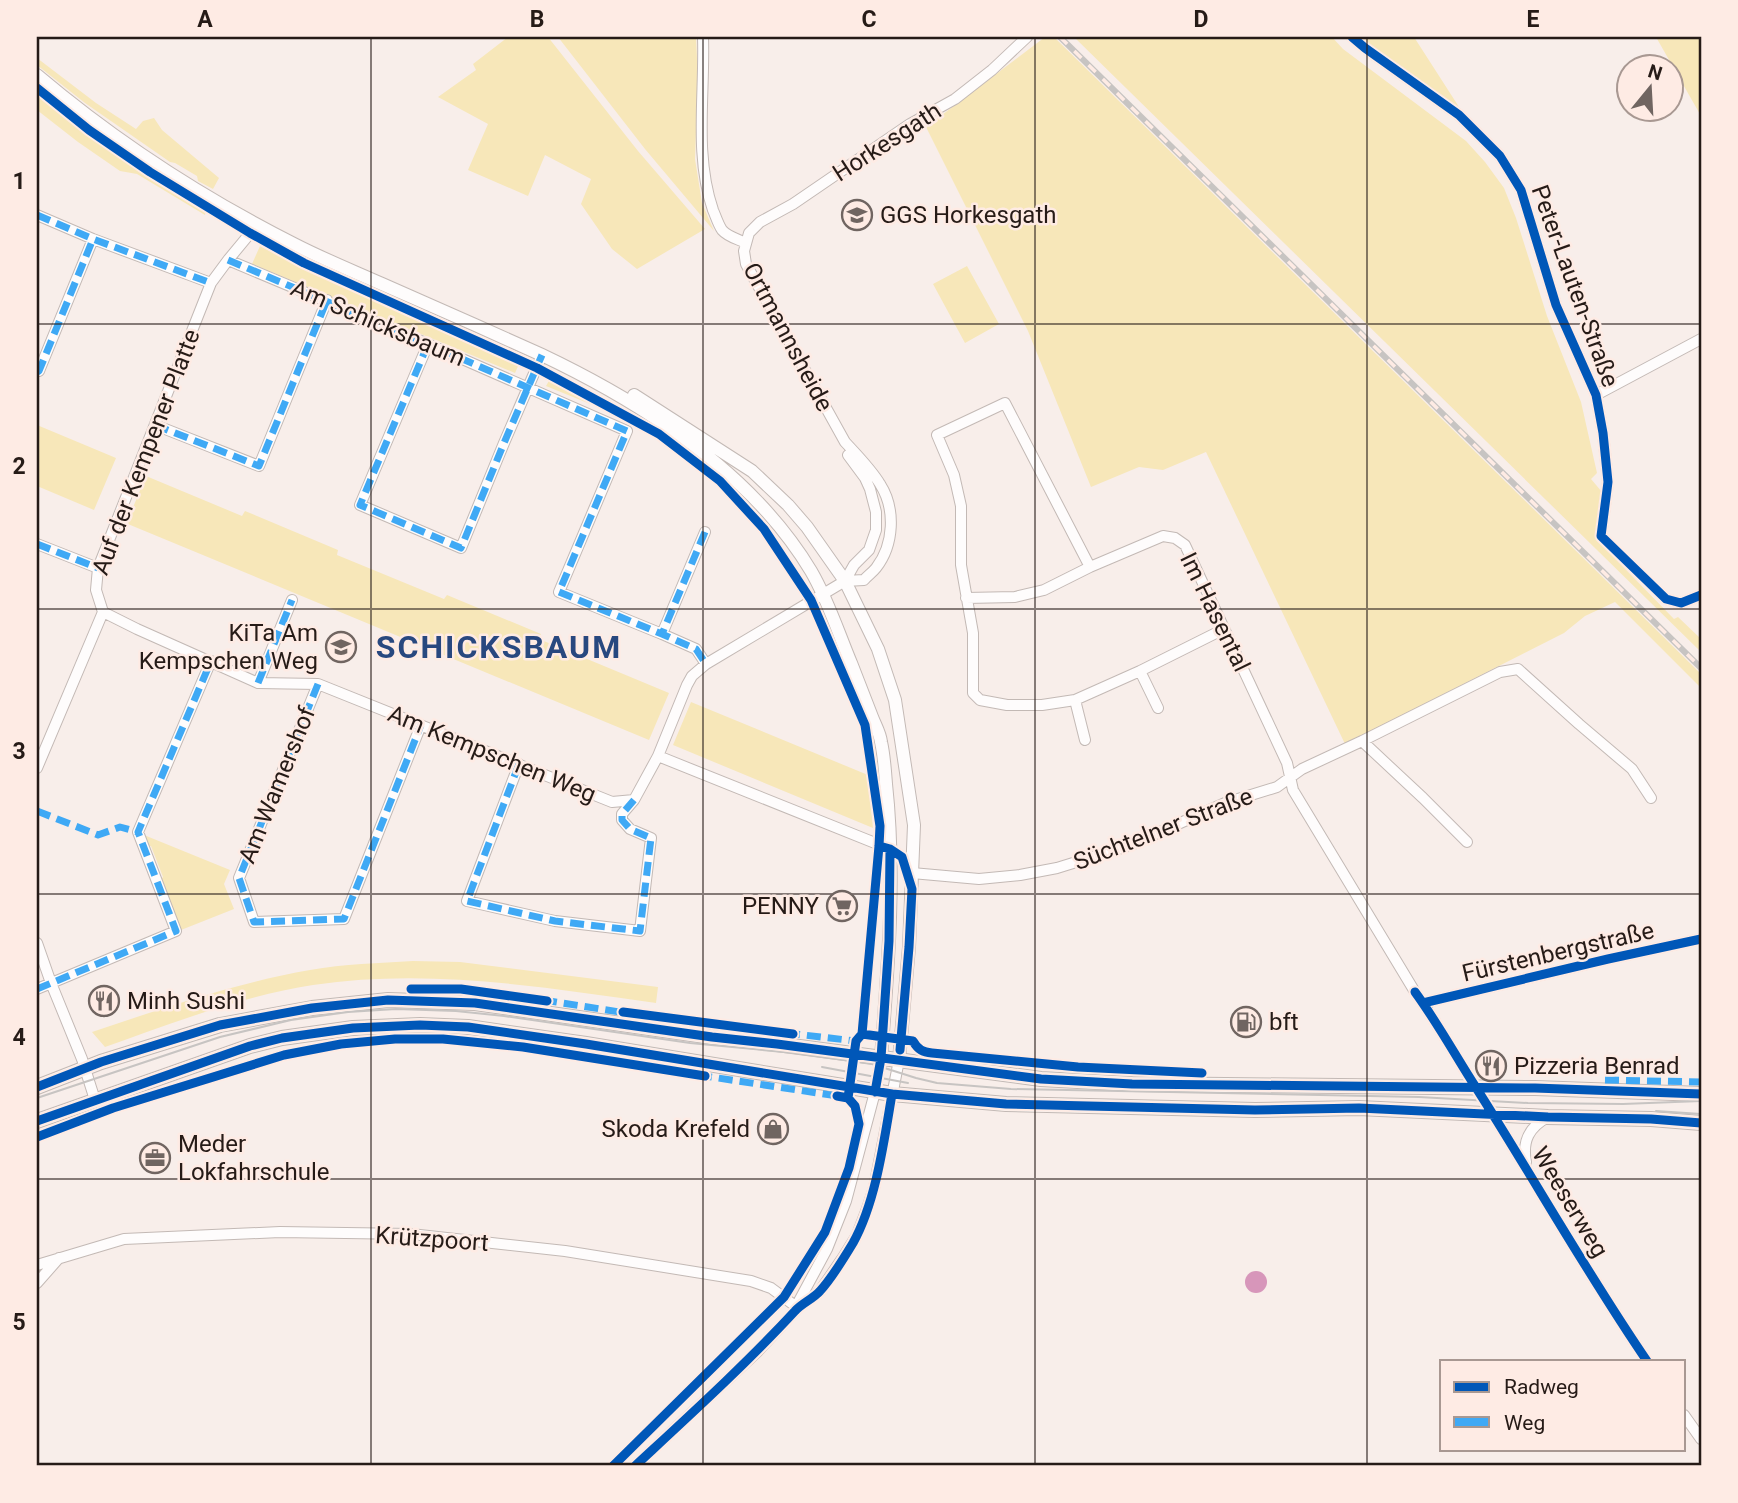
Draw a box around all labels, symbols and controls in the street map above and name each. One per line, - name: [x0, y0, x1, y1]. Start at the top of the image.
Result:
- text: A: [197, 6, 213, 33]
- text: B: [530, 6, 544, 33]
- text: C: [861, 6, 877, 33]
- text: D: [1194, 6, 1208, 33]
- text: E: [1527, 6, 1540, 33]
- north arrow: [1616, 52, 1686, 122]
- text: N: [1645, 59, 1665, 85]
- street label: Horkesgath: [828, 97, 946, 187]
- text: 1: [12, 168, 26, 195]
- street label: Peter-Lauten-Straße: [1525, 181, 1625, 391]
- school or university icon: GGS Horkesgath: [840, 198, 874, 232]
- place label: GGS Horkesgath: [880, 201, 1056, 229]
- street label: Ortmannsheide: [737, 258, 839, 416]
- street label: Am Schicksbaum: [287, 274, 469, 372]
- street label: Auf der Kempener Platte: [86, 325, 206, 579]
- text: 2: [12, 453, 26, 480]
- street label: Im Hasental: [1174, 548, 1256, 676]
- place label: KiTa Am Kempschen Weg: [139, 619, 318, 675]
- district label: SCHICKSBAUM: [376, 628, 622, 666]
- school or university icon: KiTa Am Kempschen Weg: [324, 630, 358, 664]
- street label: Am Kempschen Weg: [384, 699, 600, 809]
- street label: Am Wamershof: [233, 702, 321, 867]
- text: 3: [12, 738, 26, 765]
- street label: Süchtelner Straße: [1069, 782, 1257, 876]
- supermarket icon: PENNY: [825, 889, 859, 923]
- place label: PENNY: [742, 892, 820, 920]
- street label: Fürstenbergstraße: [1459, 916, 1657, 988]
- restaurant icon: Minh Sushi: [87, 984, 121, 1018]
- place label: Minh Sushi: [127, 987, 245, 1015]
- fuel station icon: bft: [1229, 1005, 1263, 1039]
- place label: bft: [1269, 1008, 1299, 1036]
- text: 4: [12, 1024, 26, 1051]
- restaurant icon: Pizzeria Benrad: [1474, 1049, 1508, 1083]
- place label: Pizzeria Benrad: [1514, 1052, 1680, 1080]
- shop icon: Skoda Krefeld: [756, 1112, 790, 1146]
- place label: Skoda Krefeld: [602, 1115, 750, 1143]
- place label: Meder Lokfahrschule: [178, 1130, 330, 1186]
- office icon: Meder Lokfahrschule: [138, 1141, 172, 1175]
- street label: Weeserweg: [1526, 1142, 1614, 1262]
- street label: Krützpoort: [374, 1221, 490, 1257]
- text: 5: [12, 1309, 26, 1336]
- legend: [1440, 1360, 1686, 1450]
- text: Radweg: [1504, 1375, 1579, 1399]
- text: Weg: [1504, 1411, 1545, 1435]

